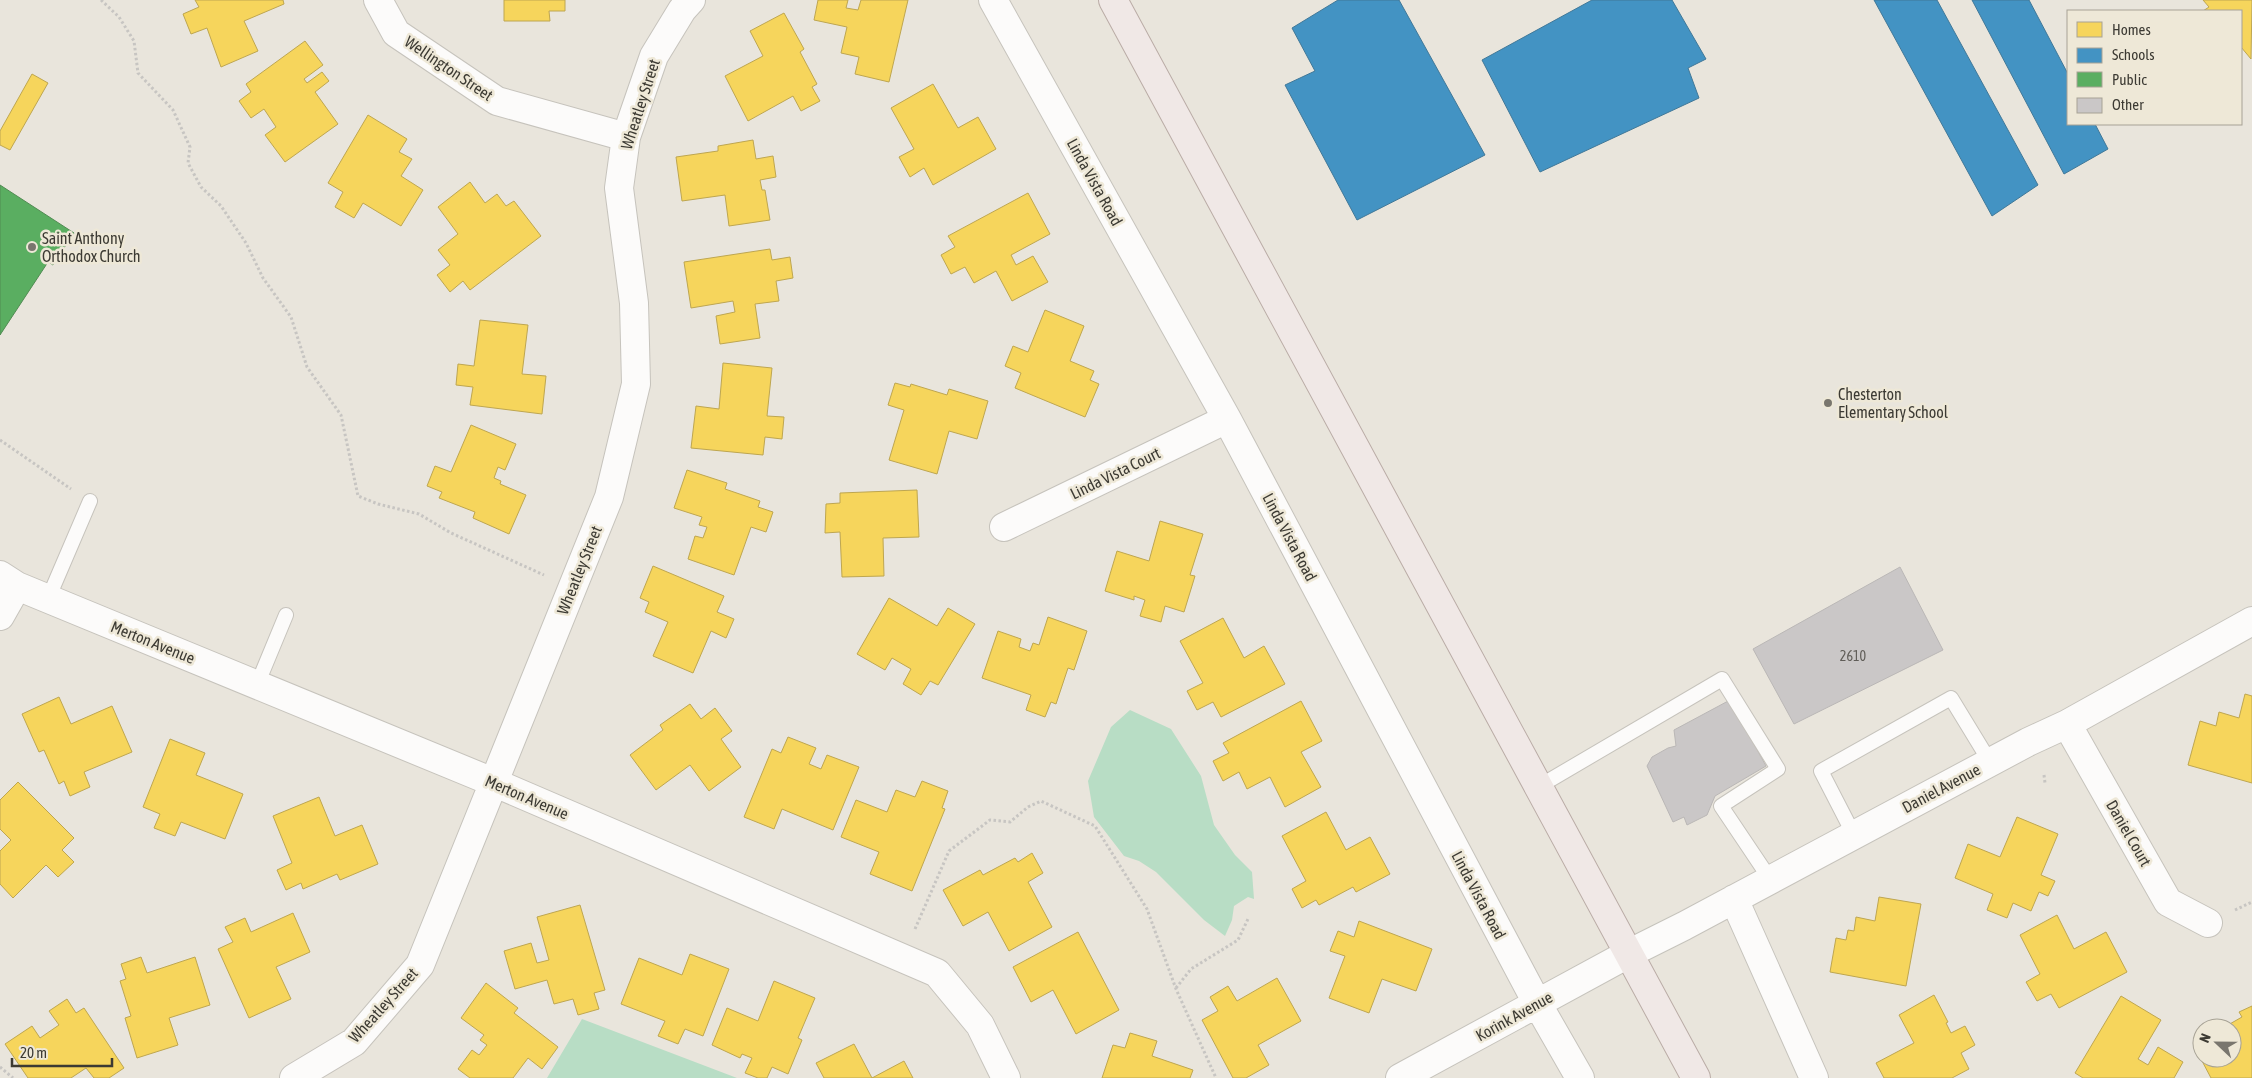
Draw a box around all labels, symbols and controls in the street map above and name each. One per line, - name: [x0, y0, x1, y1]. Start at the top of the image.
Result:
- legend: [2067, 10, 2242, 125]
- text: Homes: [2112, 21, 2151, 38]
- street label: Wellington Street: [401, 32, 497, 105]
- text: Schools: [2112, 46, 2155, 63]
- street label: Wheatley Street: [617, 56, 664, 152]
- text: Public: [2112, 71, 2147, 88]
- text: Other: [2112, 96, 2144, 113]
- street label: Linda Vista Road: [1064, 135, 1126, 229]
- place label: Saint Anthony Orthodox Church: [42, 229, 140, 265]
- marker: Saint Anthony Orthodox Church: [26, 241, 38, 253]
- place label: Chesterton Elementary School: [1838, 385, 1949, 422]
- marker: Chesterton Elementary School: [1822, 397, 1834, 409]
- street label: Linda Vista Court: [1067, 443, 1163, 503]
- street label: Linda Vista Road: [1259, 490, 1321, 584]
- street label: Wheatley Street: [553, 523, 606, 617]
- street label: Merton Avenue: [108, 617, 198, 667]
- house number: 2610: [1840, 648, 1867, 664]
- street label: Daniel Avenue: [1899, 760, 1983, 816]
- street label: Merton Avenue: [483, 771, 571, 823]
- street label: Daniel Court: [2103, 797, 2155, 870]
- street label: Linda Vista Road: [1448, 848, 1510, 942]
- street label: Wheatley Street: [345, 964, 422, 1047]
- street label: Korink Avenue: [1473, 988, 1555, 1044]
- north arrow: [2192, 1018, 2242, 1068]
- text: N: [2196, 1031, 2214, 1045]
- scale bar: [12, 1036, 112, 1068]
- text: 20 m: [20, 1044, 47, 1061]

